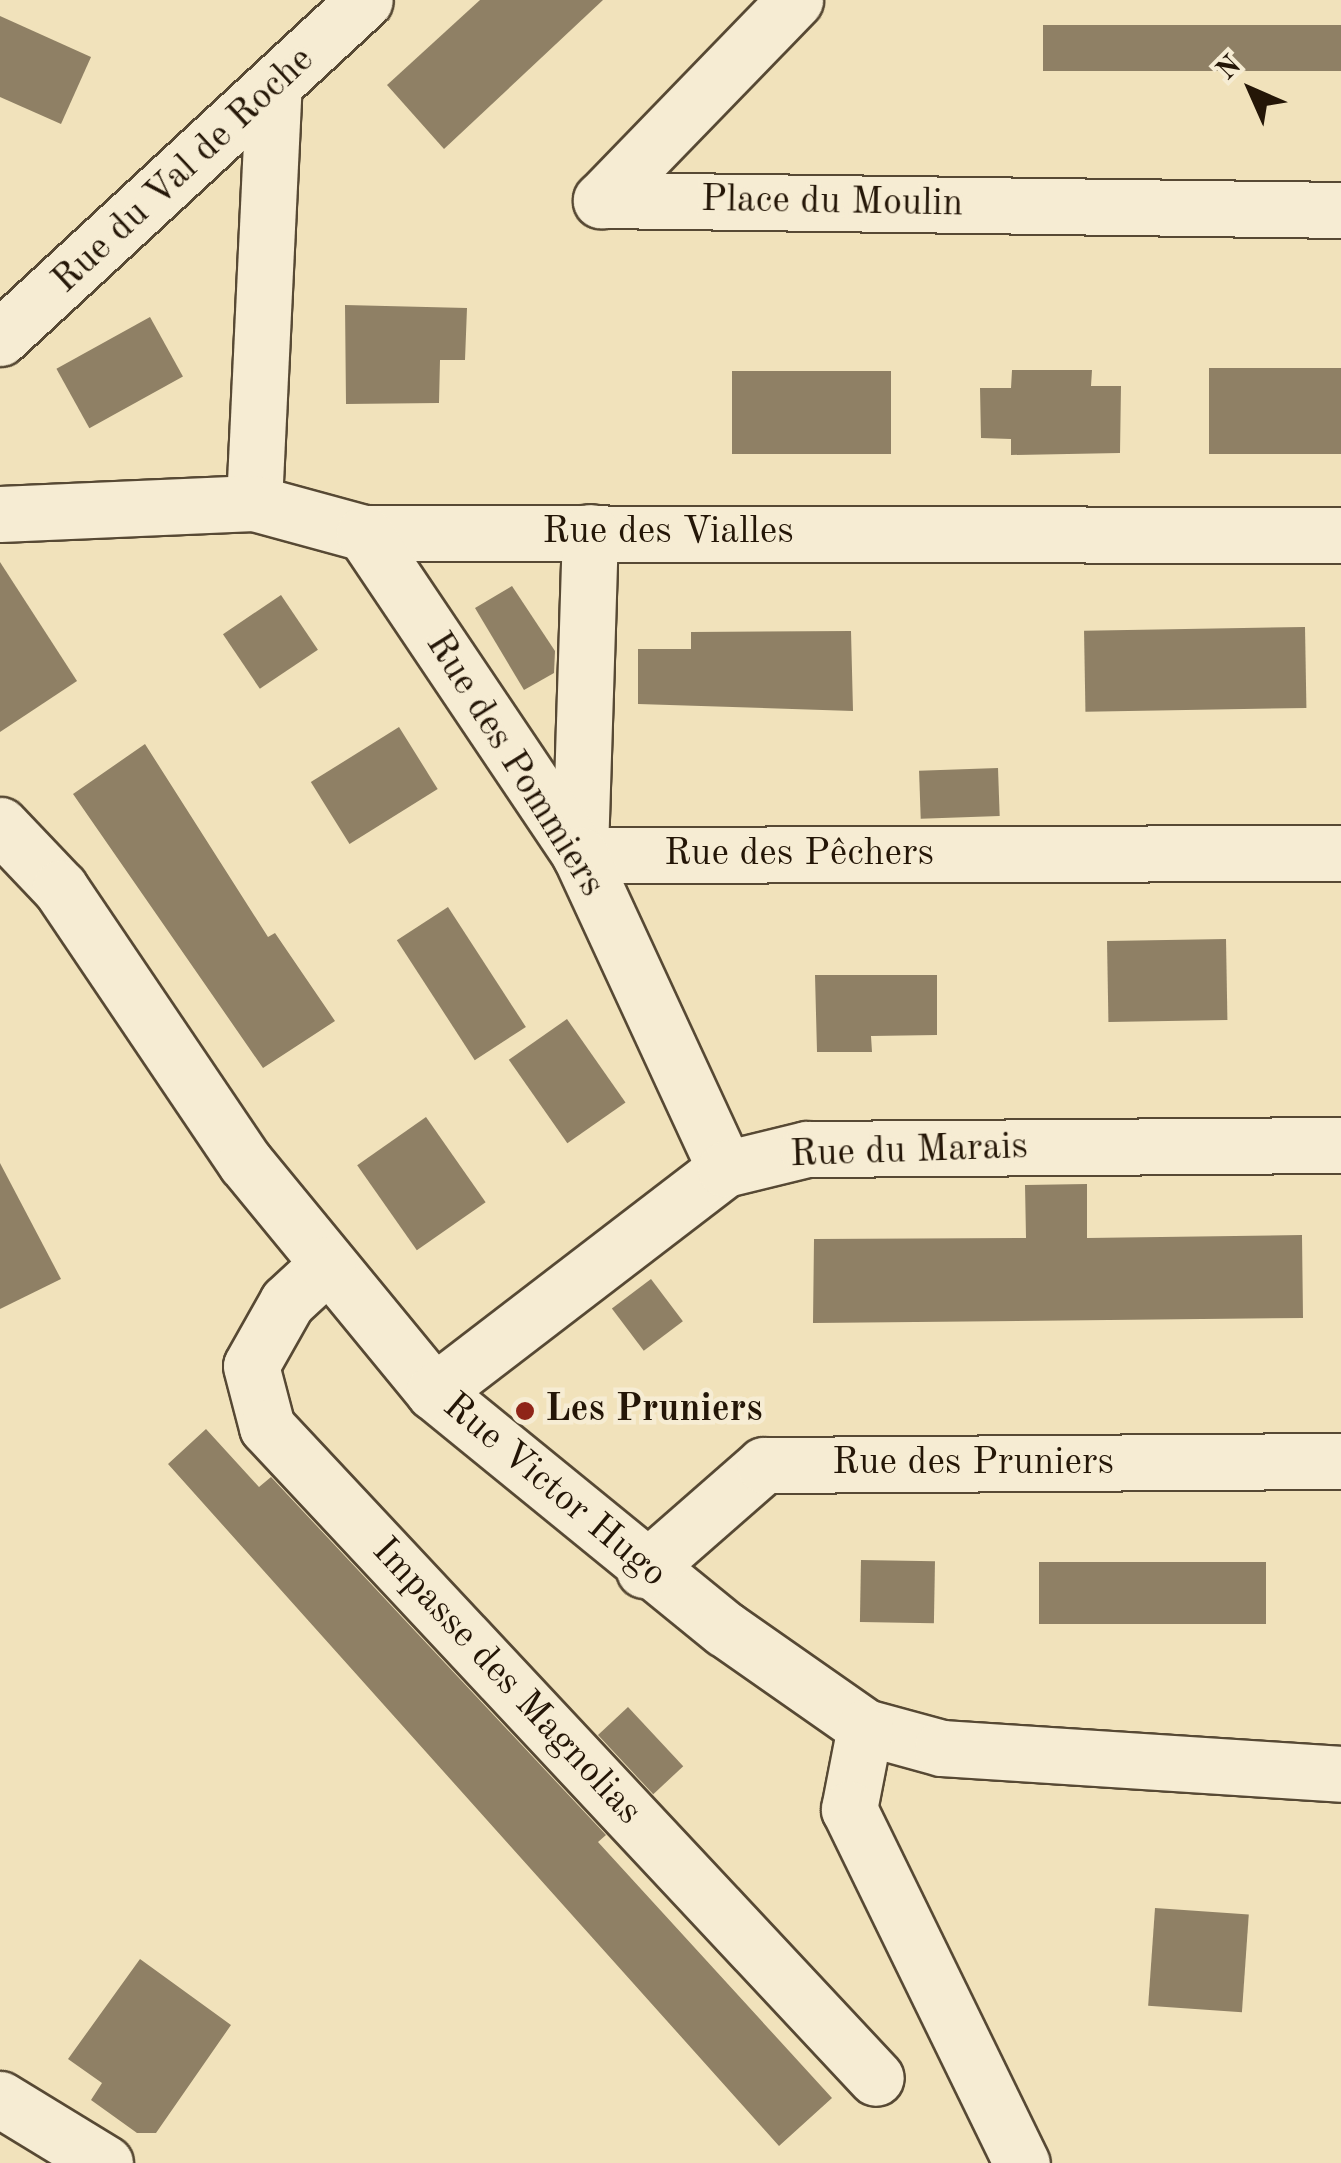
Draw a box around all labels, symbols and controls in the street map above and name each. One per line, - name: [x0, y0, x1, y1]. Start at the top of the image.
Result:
- street label: Rue du Val de Roche: [44, 38, 324, 304]
- north arrow: [1201, 40, 1301, 140]
- text: N: [1212, 51, 1247, 86]
- street label: Place du Moulin: [700, 178, 964, 228]
- street label: Rue des Vialles: [542, 510, 794, 556]
- street label: Rue des Pommiers: [414, 624, 614, 906]
- street label: Rue des Pêchers: [664, 832, 934, 878]
- street label: Rue du Marais: [789, 1125, 1029, 1179]
- street label: Rue Victor Hugo: [433, 1384, 675, 1598]
- place label: Les Pruniers: [545, 1388, 763, 1434]
- marker: Les Pruniers: [514, 1400, 536, 1422]
- street label: Rue des Pruniers: [832, 1441, 1114, 1487]
- street label: Impasse des Magnolias: [361, 1529, 651, 1835]

